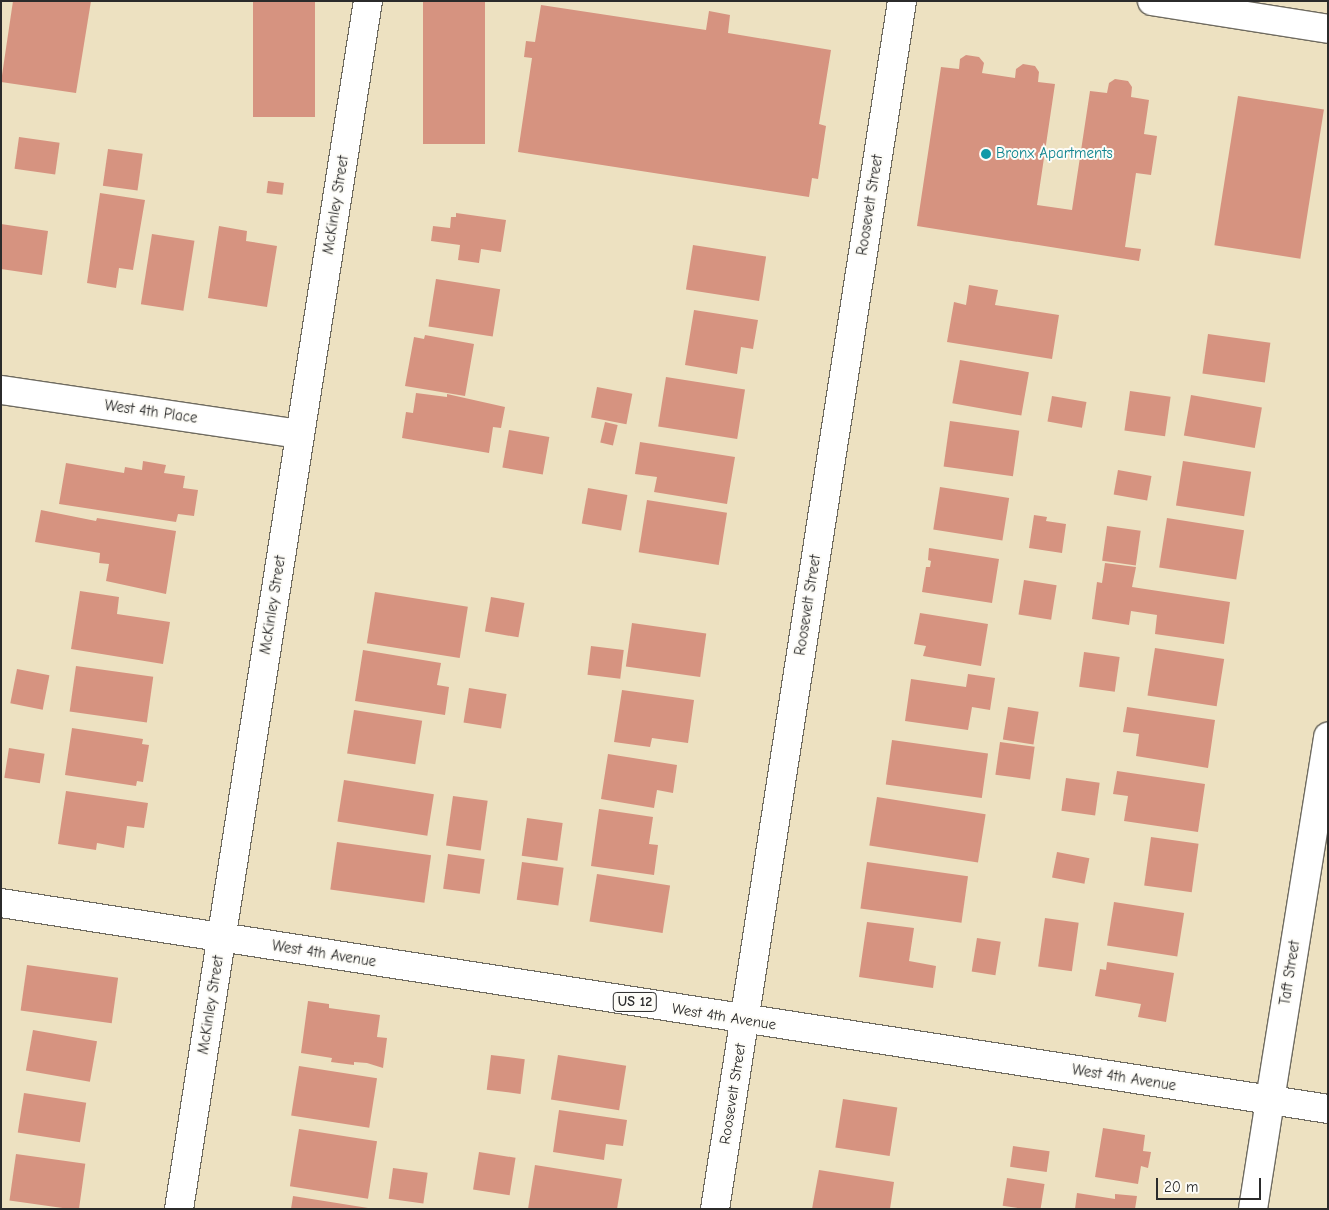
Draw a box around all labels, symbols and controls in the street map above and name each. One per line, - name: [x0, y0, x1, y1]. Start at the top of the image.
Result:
- place label: Bronx Apartments: [996, 145, 1113, 163]
- marker: Bronx Apartments: [980, 148, 992, 160]
- street label: Roosevelt Street: [853, 153, 887, 257]
- street label: McKinley Street: [319, 154, 353, 256]
- street label: West 4th Place: [103, 397, 199, 427]
- street label: Roosevelt Street: [791, 553, 825, 657]
- street label: McKinley Street: [256, 554, 290, 656]
- street label: West 4th Avenue: [271, 937, 377, 971]
- street label: Taft Street: [1276, 939, 1304, 1007]
- street label: McKinley Street: [194, 954, 228, 1056]
- road number: US 12: [612, 990, 658, 1014]
- street label: West 4th Avenue: [671, 1000, 777, 1034]
- street label: Roosevelt Street: [716, 1042, 750, 1146]
- street label: West 4th Avenue: [1071, 1061, 1177, 1095]
- scale bar: [1159, 1168, 1264, 1200]
- text: 20 m: [1164, 1178, 1198, 1196]

